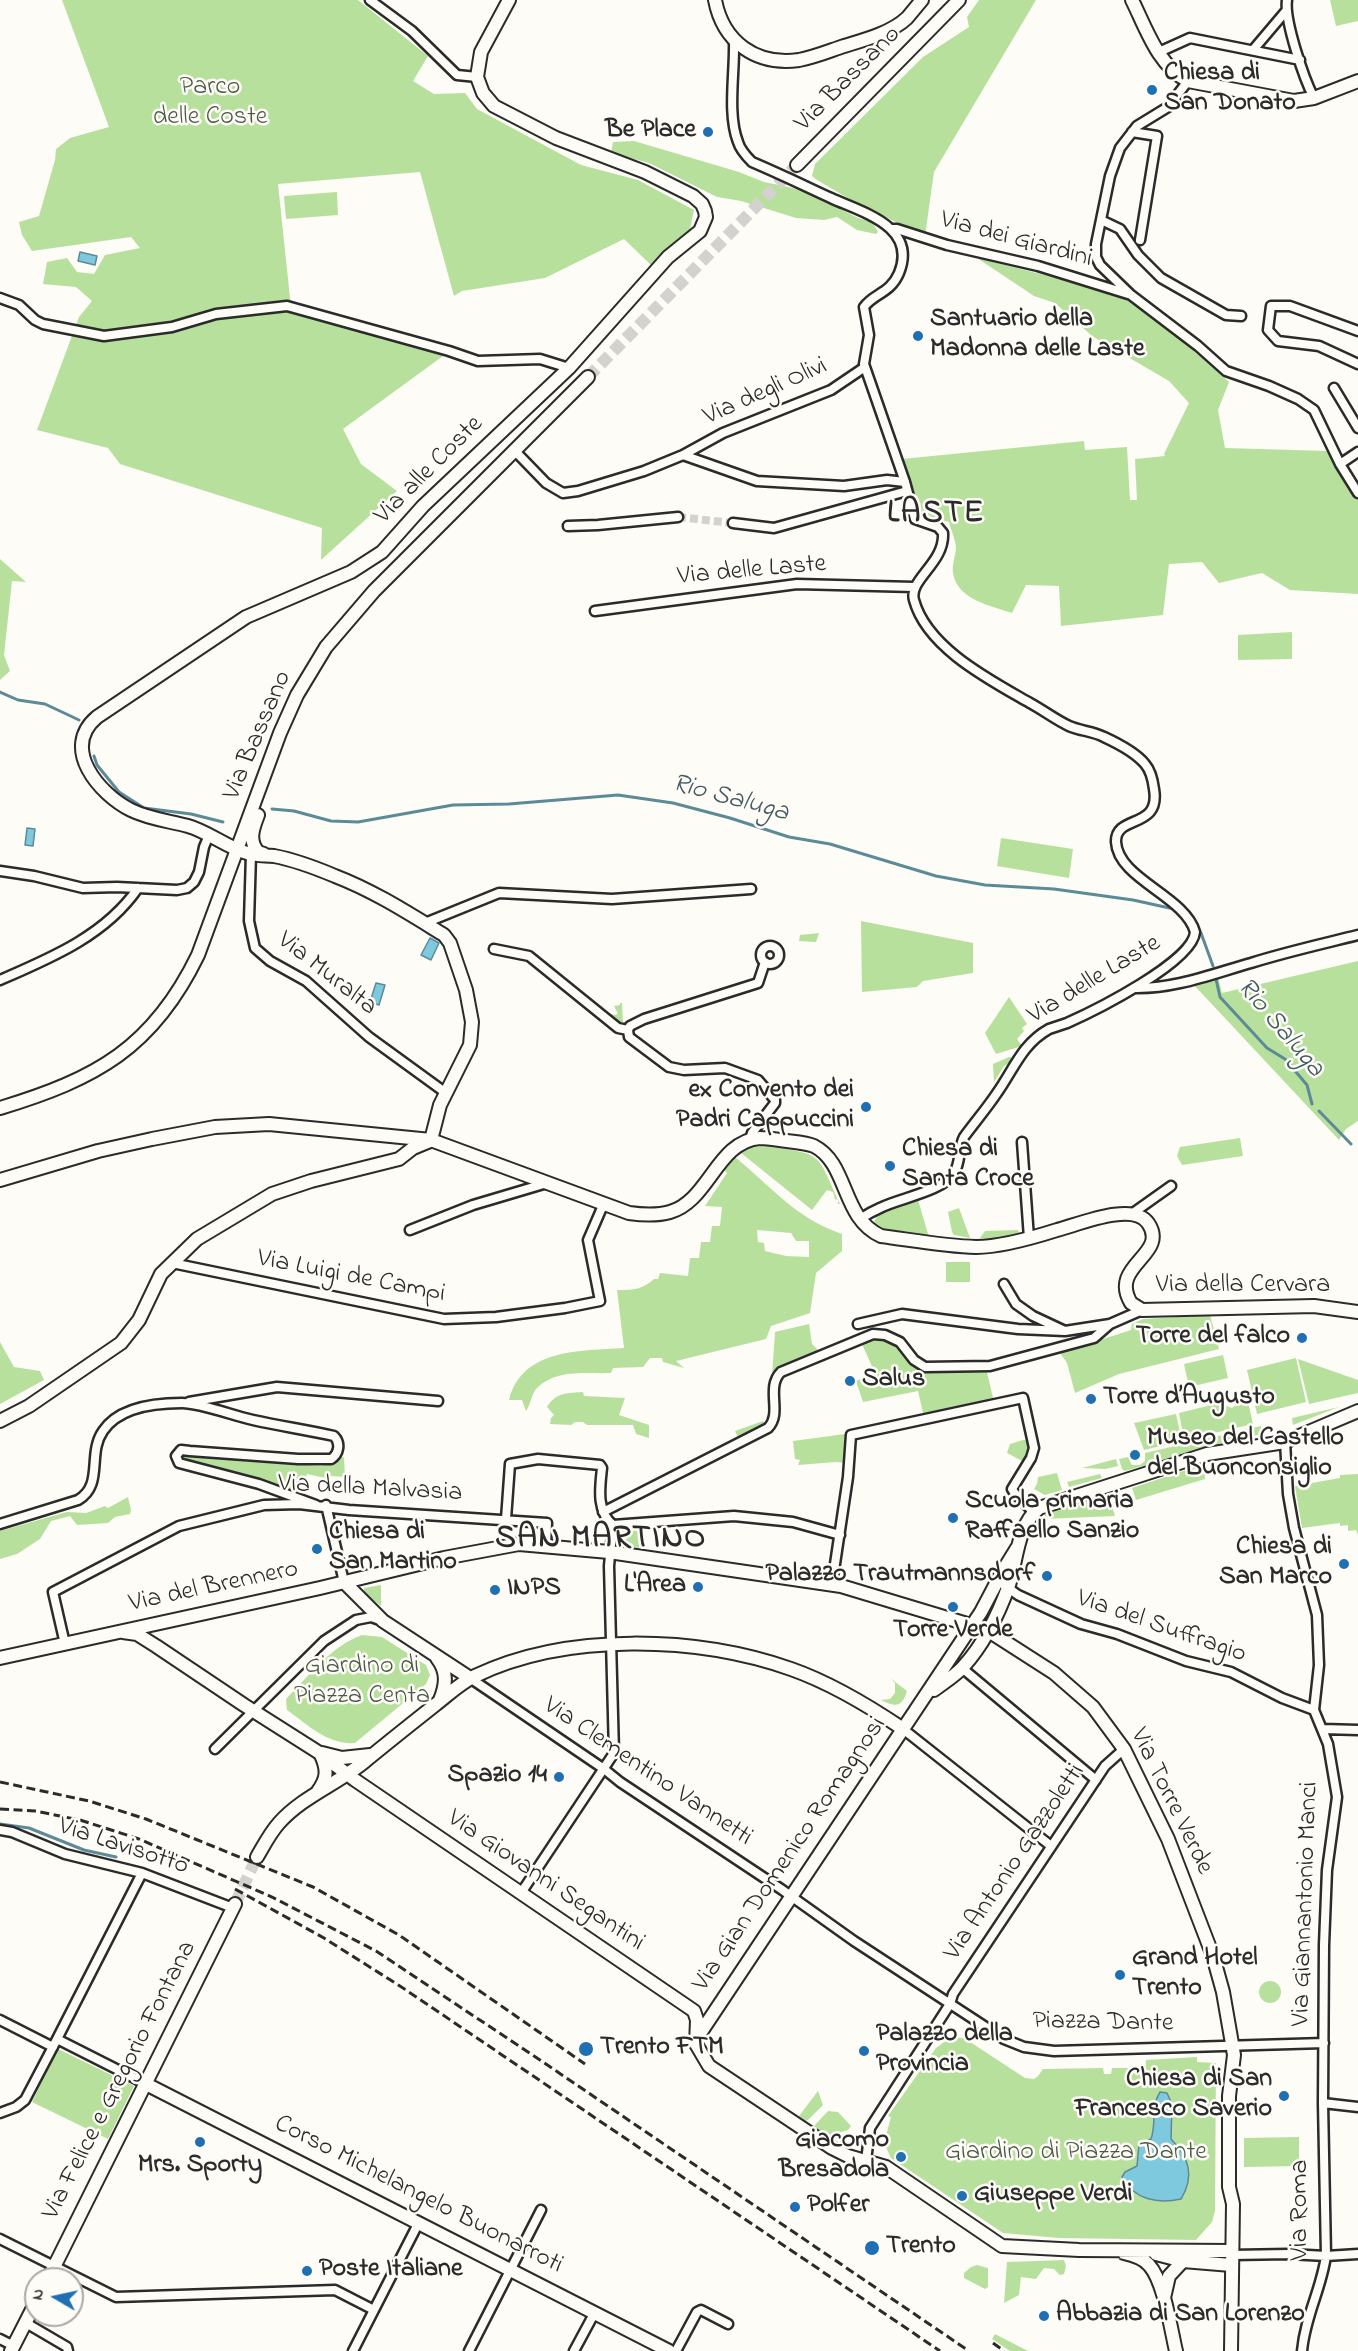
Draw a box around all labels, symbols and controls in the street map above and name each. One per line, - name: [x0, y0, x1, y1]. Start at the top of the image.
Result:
- street label: Via Bassano: [789, 20, 909, 140]
- place label: Chiesa di San Donato: [1164, 59, 1296, 120]
- park label: Parco delle Coste: [153, 73, 267, 134]
- marker: Chiesa di San Donato: [1145, 83, 1159, 97]
- place label: Be Place: [605, 116, 696, 148]
- marker: Be Place: [701, 125, 715, 139]
- street label: Via dei Giardini: [937, 206, 1095, 276]
- place label: Santuario della Madonna delle Laste: [930, 305, 1145, 366]
- marker: Santuario della Madonna delle Laste: [911, 329, 925, 343]
- street label: Via degli Olivi: [699, 352, 833, 434]
- street label: Via alle Coste: [369, 410, 491, 532]
- district label: LASTE: [887, 497, 985, 535]
- street label: Via delle Laste: [676, 550, 828, 594]
- street label: Via Bassano: [218, 667, 300, 805]
- water label: Rio Saluga: [668, 769, 792, 831]
- street label: Via Muralta: [270, 926, 382, 1024]
- street label: Via delle Laste: [1023, 929, 1167, 1033]
- water label: Rio Saluga: [1228, 973, 1330, 1085]
- place label: ex Convento dei Padri Cappuccini: [676, 1076, 854, 1138]
- marker: ex Convento dei Padri Cappuccini: [859, 1100, 873, 1114]
- place label: Chiesa di Santa Croce: [902, 1135, 1034, 1196]
- marker: Chiesa di Santa Croce: [883, 1159, 897, 1173]
- street label: Via Luigi de Campi: [254, 1244, 448, 1312]
- street label: Via della Cervara: [1156, 1271, 1330, 1303]
- place label: Torre del falco: [1136, 1322, 1290, 1354]
- marker: Torre del falco: [1295, 1331, 1309, 1345]
- place label: Salus: [862, 1365, 925, 1397]
- marker: Salus: [843, 1374, 857, 1388]
- place label: Torre d’Augusto: [1103, 1383, 1275, 1415]
- marker: Torre d’Augusto: [1084, 1392, 1098, 1406]
- place label: Museo del Castello del Buonconsiglio: [1147, 1424, 1344, 1486]
- marker: Museo del Castello del Buonconsiglio: [1128, 1448, 1142, 1462]
- street label: Via della Malvasia: [277, 1470, 463, 1510]
- place label: Scuola primaria Raffaello Sanzio: [965, 1487, 1139, 1548]
- marker: Scuola primaria Raffaello Sanzio: [946, 1511, 960, 1525]
- place label: Chiesa di San Martino: [329, 1518, 457, 1580]
- district label: SAN MARTINO: [495, 1522, 707, 1560]
- place label: Chiesa di San Marco: [1219, 1533, 1332, 1594]
- marker: Chiesa di San Martino: [310, 1542, 324, 1556]
- street label: Via del Brennero: [127, 1555, 301, 1621]
- marker: Chiesa di San Marco: [1337, 1557, 1351, 1571]
- place label: Palazzo Trautmannsdorf: [765, 1560, 1035, 1592]
- marker: Palazzo Trautmannsdorf: [1040, 1569, 1054, 1583]
- place label: L'Area: [624, 1571, 686, 1603]
- place label: INPS: [507, 1574, 561, 1606]
- marker: L'Area: [691, 1580, 705, 1594]
- marker: INPS: [488, 1583, 502, 1597]
- street label: Via del Suffragio: [1072, 1584, 1250, 1672]
- marker: Torre Verde: [946, 1600, 960, 1614]
- place label: Torre Verde: [893, 1616, 1013, 1648]
- park label: Giardino di Piazza Centa: [294, 1652, 430, 1714]
- street label: Via Clementino Vannetti: [536, 1691, 758, 1855]
- street label: Via Gian Domenico Romagnosi: [687, 1712, 895, 1998]
- street label: Via Torre Verde: [1121, 1724, 1219, 1880]
- street label: Via Antonio Gazzoletti: [939, 1759, 1093, 1967]
- place label: Spazio 14: [448, 1761, 547, 1793]
- marker: Spazio 14: [552, 1770, 566, 1784]
- street label: Via Giannantonio Manci: [1287, 1781, 1327, 2027]
- street label: Via Giovanni Segantini: [440, 1804, 650, 1960]
- street label: Via Lavisotto: [54, 1812, 192, 1884]
- street label: Via Felice e Gregorio Fontana: [37, 1936, 205, 2226]
- place label: Grand Hotel Trento: [1132, 1944, 1258, 2006]
- marker: Grand Hotel Trento: [1113, 1968, 1127, 1982]
- street label: Piazza Dante: [1032, 2007, 1174, 2041]
- place label: Palazzo della Provincia: [876, 2020, 1013, 2082]
- place label: Trento FTM: [600, 2033, 724, 2065]
- marker: Trento FTM: [577, 2040, 595, 2058]
- marker: Palazzo della Provincia: [857, 2044, 871, 2058]
- place label: Chiesa di San Francesco Saverio: [1075, 2065, 1272, 2126]
- marker: Chiesa di San Francesco Saverio: [1277, 2089, 1291, 2103]
- street label: Corso Michelangelo Buonarroti: [268, 2110, 568, 2282]
- place label: Giacomo Bresadola: [779, 2126, 889, 2188]
- marker: Mrs. Sporty: [193, 2135, 207, 2149]
- park label: Giardino di Piazza Dante: [945, 2138, 1207, 2170]
- marker: Giacomo Bresadola: [894, 2150, 908, 2164]
- place label: Mrs. Sporty: [138, 2151, 262, 2183]
- street label: Via Roma: [1286, 2160, 1318, 2260]
- place label: Giuseppe Verdi: [974, 2180, 1132, 2212]
- marker: Giuseppe Verdi: [955, 2189, 969, 2203]
- place label: Polfer: [807, 2191, 869, 2223]
- marker: Polfer: [788, 2200, 802, 2214]
- place label: Trento: [886, 2232, 956, 2264]
- marker: Trento: [863, 2239, 881, 2257]
- place label: Poste Italiane: [319, 2255, 463, 2287]
- marker: Poste Italiane: [300, 2264, 314, 2278]
- north arrow: [24, 2267, 84, 2327]
- text: N: [25, 2287, 51, 2302]
- place label: Abbazia di San Lorenzo: [1056, 2300, 1305, 2332]
- marker: Abbazia di San Lorenzo: [1037, 2309, 1051, 2323]

